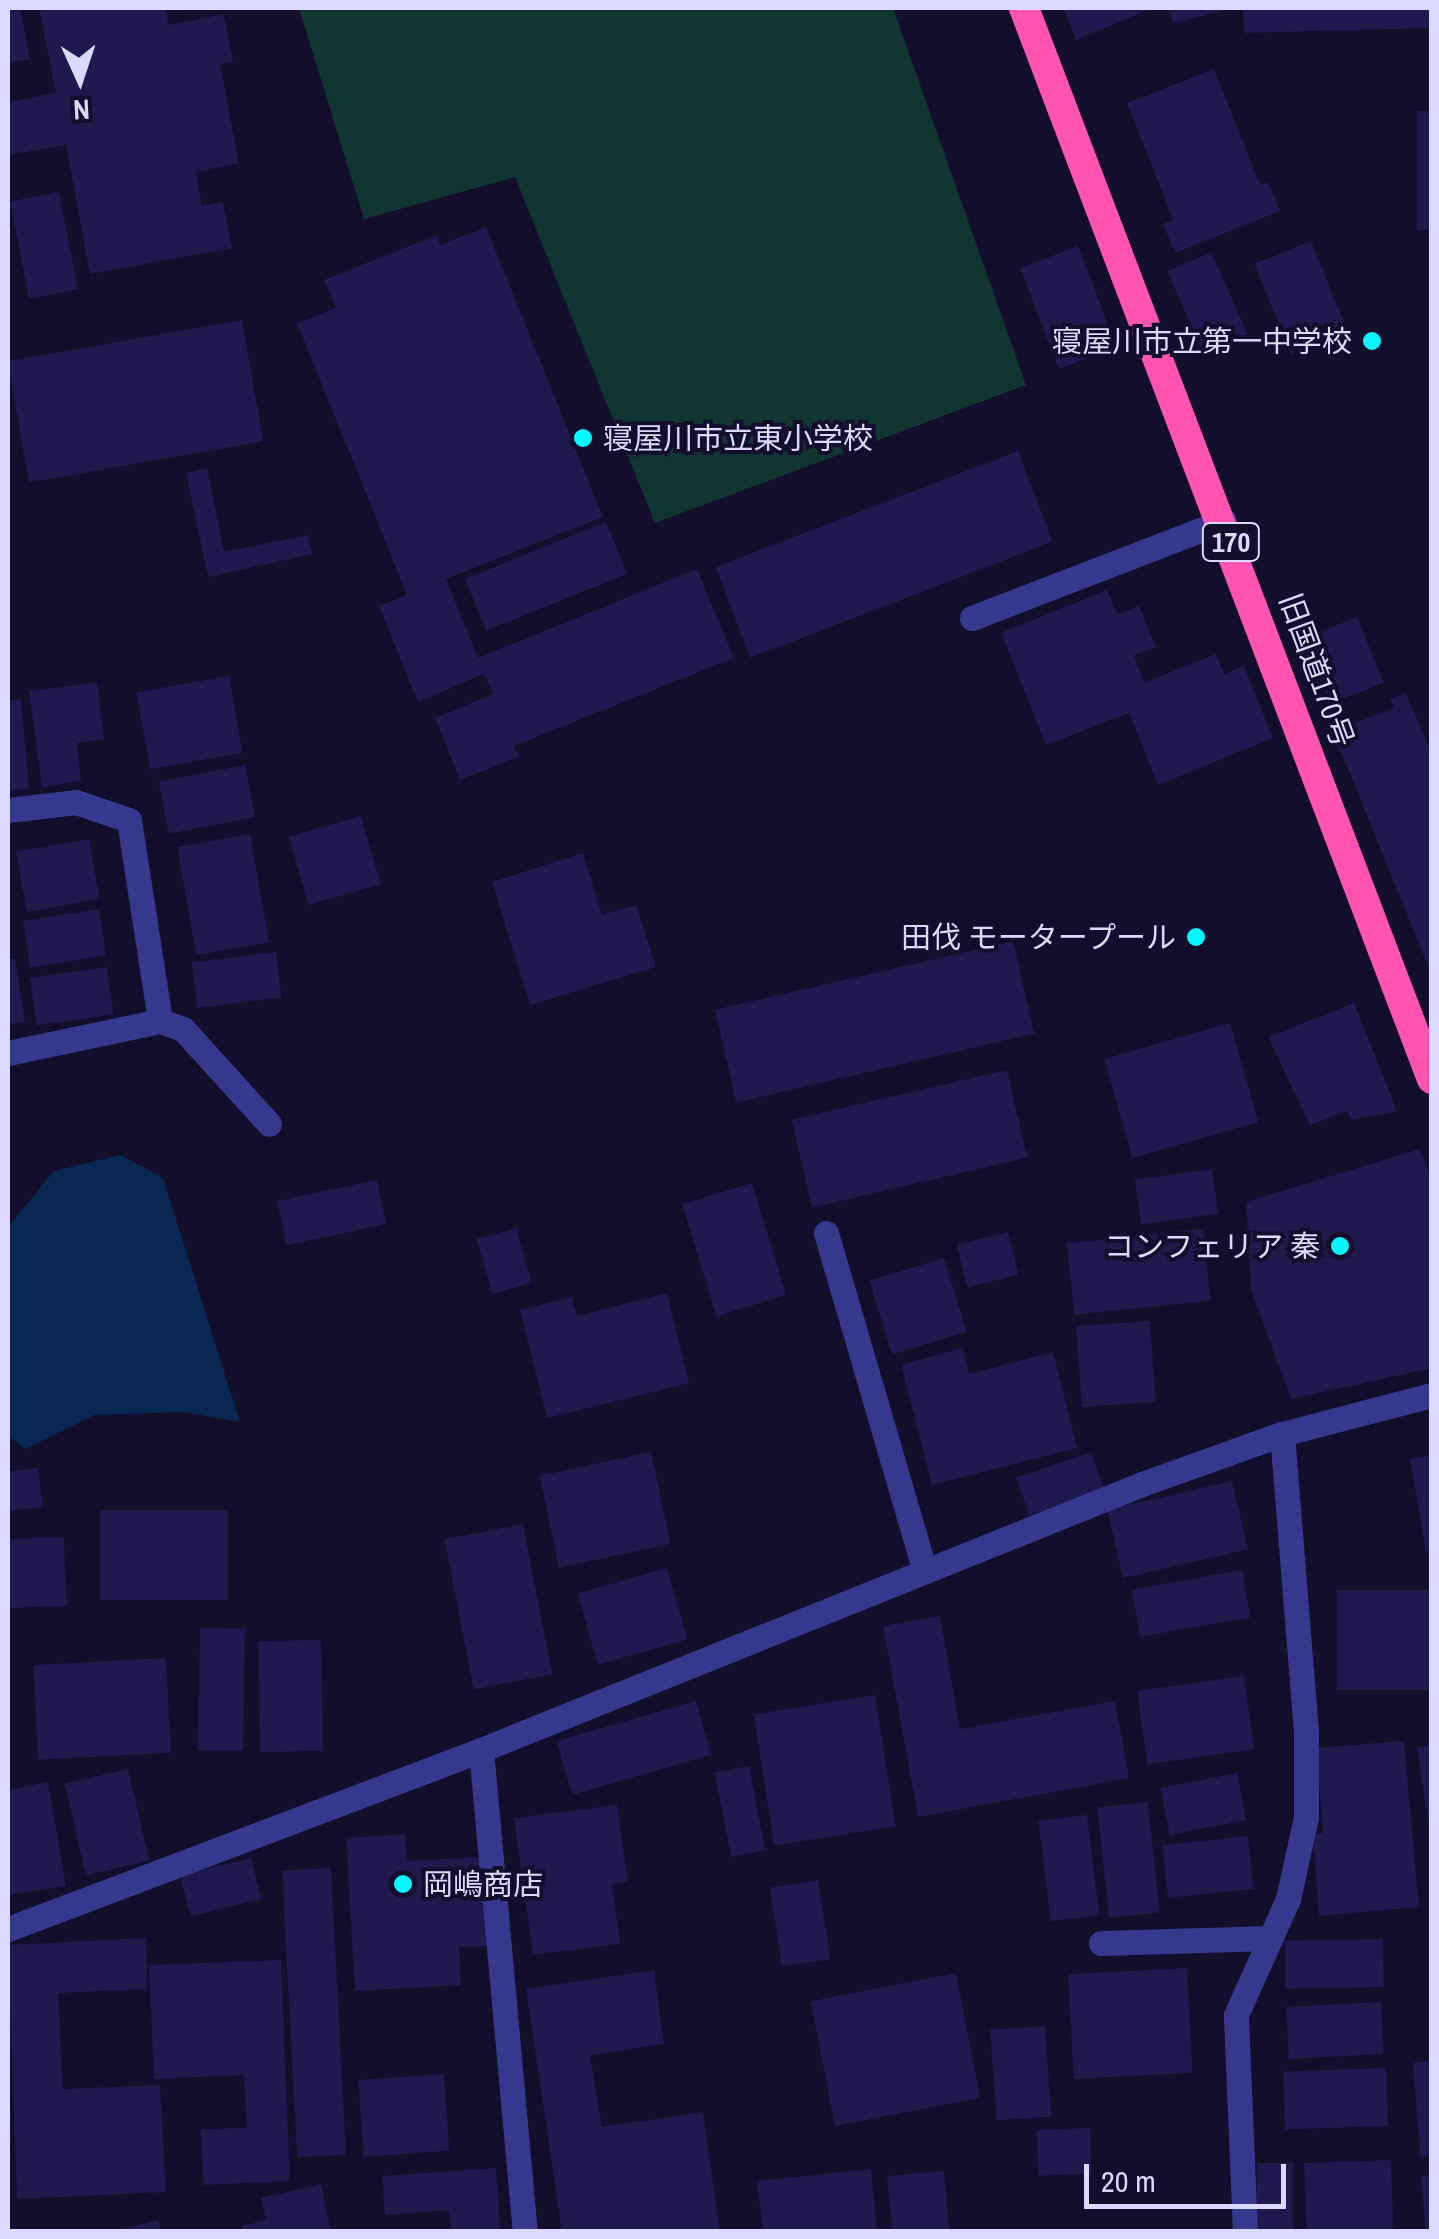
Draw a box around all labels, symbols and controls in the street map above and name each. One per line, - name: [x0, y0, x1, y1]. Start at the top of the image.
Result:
- north arrow: [30, 30, 130, 130]
- text: N: [72, 91, 91, 129]
- place label: 寝屋川市立第一中学校: [1052, 323, 1352, 359]
- marker: 寝屋川市立第一中学校: [1361, 330, 1383, 352]
- place label: 寝屋川市立東小学校: [603, 420, 873, 456]
- marker: 寝屋川市立東小学校: [572, 427, 594, 449]
- road number: 170: [1201, 519, 1261, 565]
- street label: 旧国道170号: [1273, 588, 1361, 752]
- place label: 田伐 モータープール: [899, 919, 1176, 955]
- marker: 田伐 モータープール: [1185, 926, 1207, 948]
- place label: コンフェリア 秦: [1103, 1228, 1320, 1264]
- marker: コンフェリア 秦: [1329, 1235, 1351, 1257]
- place label: 岡嶋商店: [423, 1866, 543, 1902]
- marker: 岡嶋商店: [392, 1873, 414, 1895]
- scale bar: [1089, 2144, 1292, 2206]
- text: 20 m: [1101, 2161, 1156, 2201]

